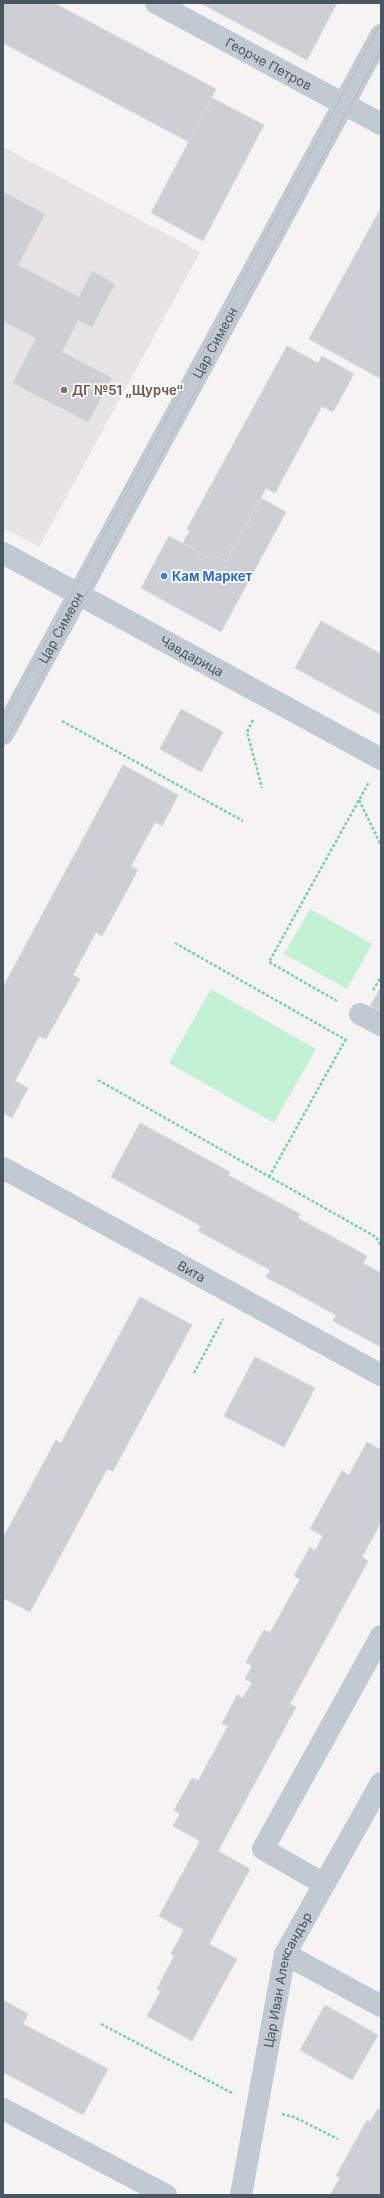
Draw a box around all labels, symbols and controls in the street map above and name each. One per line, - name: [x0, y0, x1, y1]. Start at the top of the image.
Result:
- street label: Георче Петров: [223, 34, 315, 93]
- street label: Цар Симеон: [189, 304, 240, 381]
- place label: ДГ №51 „Щурче“: [72, 382, 183, 398]
- marker: ДГ №51 „Щурче“: [59, 385, 69, 395]
- place label: Кам Маркет: [172, 568, 252, 584]
- marker: Кам Маркет: [159, 571, 169, 581]
- street label: Цар Симеон: [35, 589, 86, 666]
- street label: Чавдарица: [157, 632, 226, 680]
- street label: Вита: [175, 1257, 208, 1285]
- street label: Цар Иван Александър: [260, 1909, 315, 2049]

